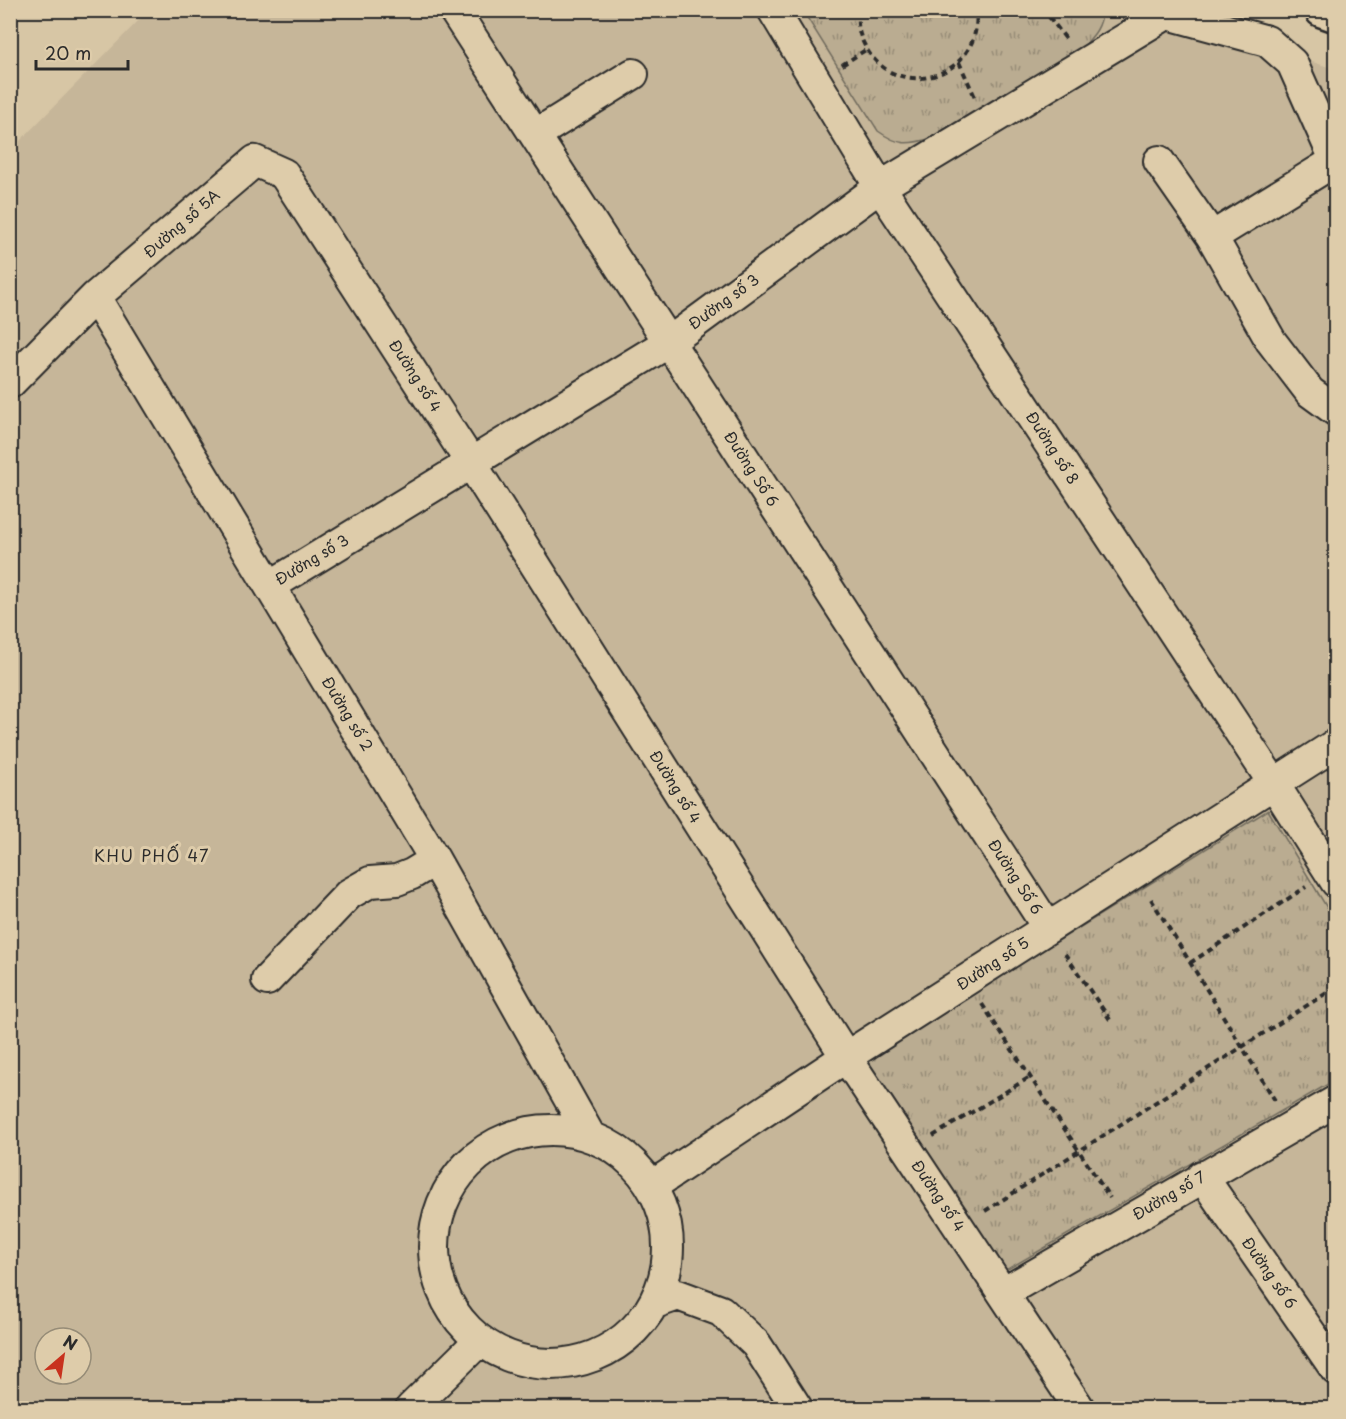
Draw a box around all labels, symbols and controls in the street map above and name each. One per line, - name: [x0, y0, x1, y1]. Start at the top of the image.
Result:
- scale bar: [36, 33, 128, 71]
- text: 20 m: [45, 39, 91, 66]
- street label: Đường số 5A: [138, 183, 224, 263]
- street label: Đường số 3: [683, 267, 763, 334]
- street label: Đường số 4: [384, 334, 448, 416]
- street label: Đường số 8: [1021, 406, 1085, 488]
- street label: Đường Số 6: [719, 426, 785, 510]
- street label: Đường số 3: [270, 528, 352, 590]
- street label: Đường số 2: [317, 672, 380, 755]
- street label: Đường số 4: [645, 745, 708, 827]
- street label: Đường Số 6: [983, 834, 1049, 918]
- district label: KHU PHỐ 47: [94, 843, 210, 867]
- street label: Đường số 5: [951, 931, 1033, 995]
- street label: Đường số 4: [907, 1155, 972, 1236]
- street label: Đường số 7: [1127, 1164, 1209, 1225]
- street label: Đường số 6: [1237, 1232, 1303, 1313]
- north arrow: [33, 1326, 93, 1386]
- text: N: [59, 1328, 82, 1356]

